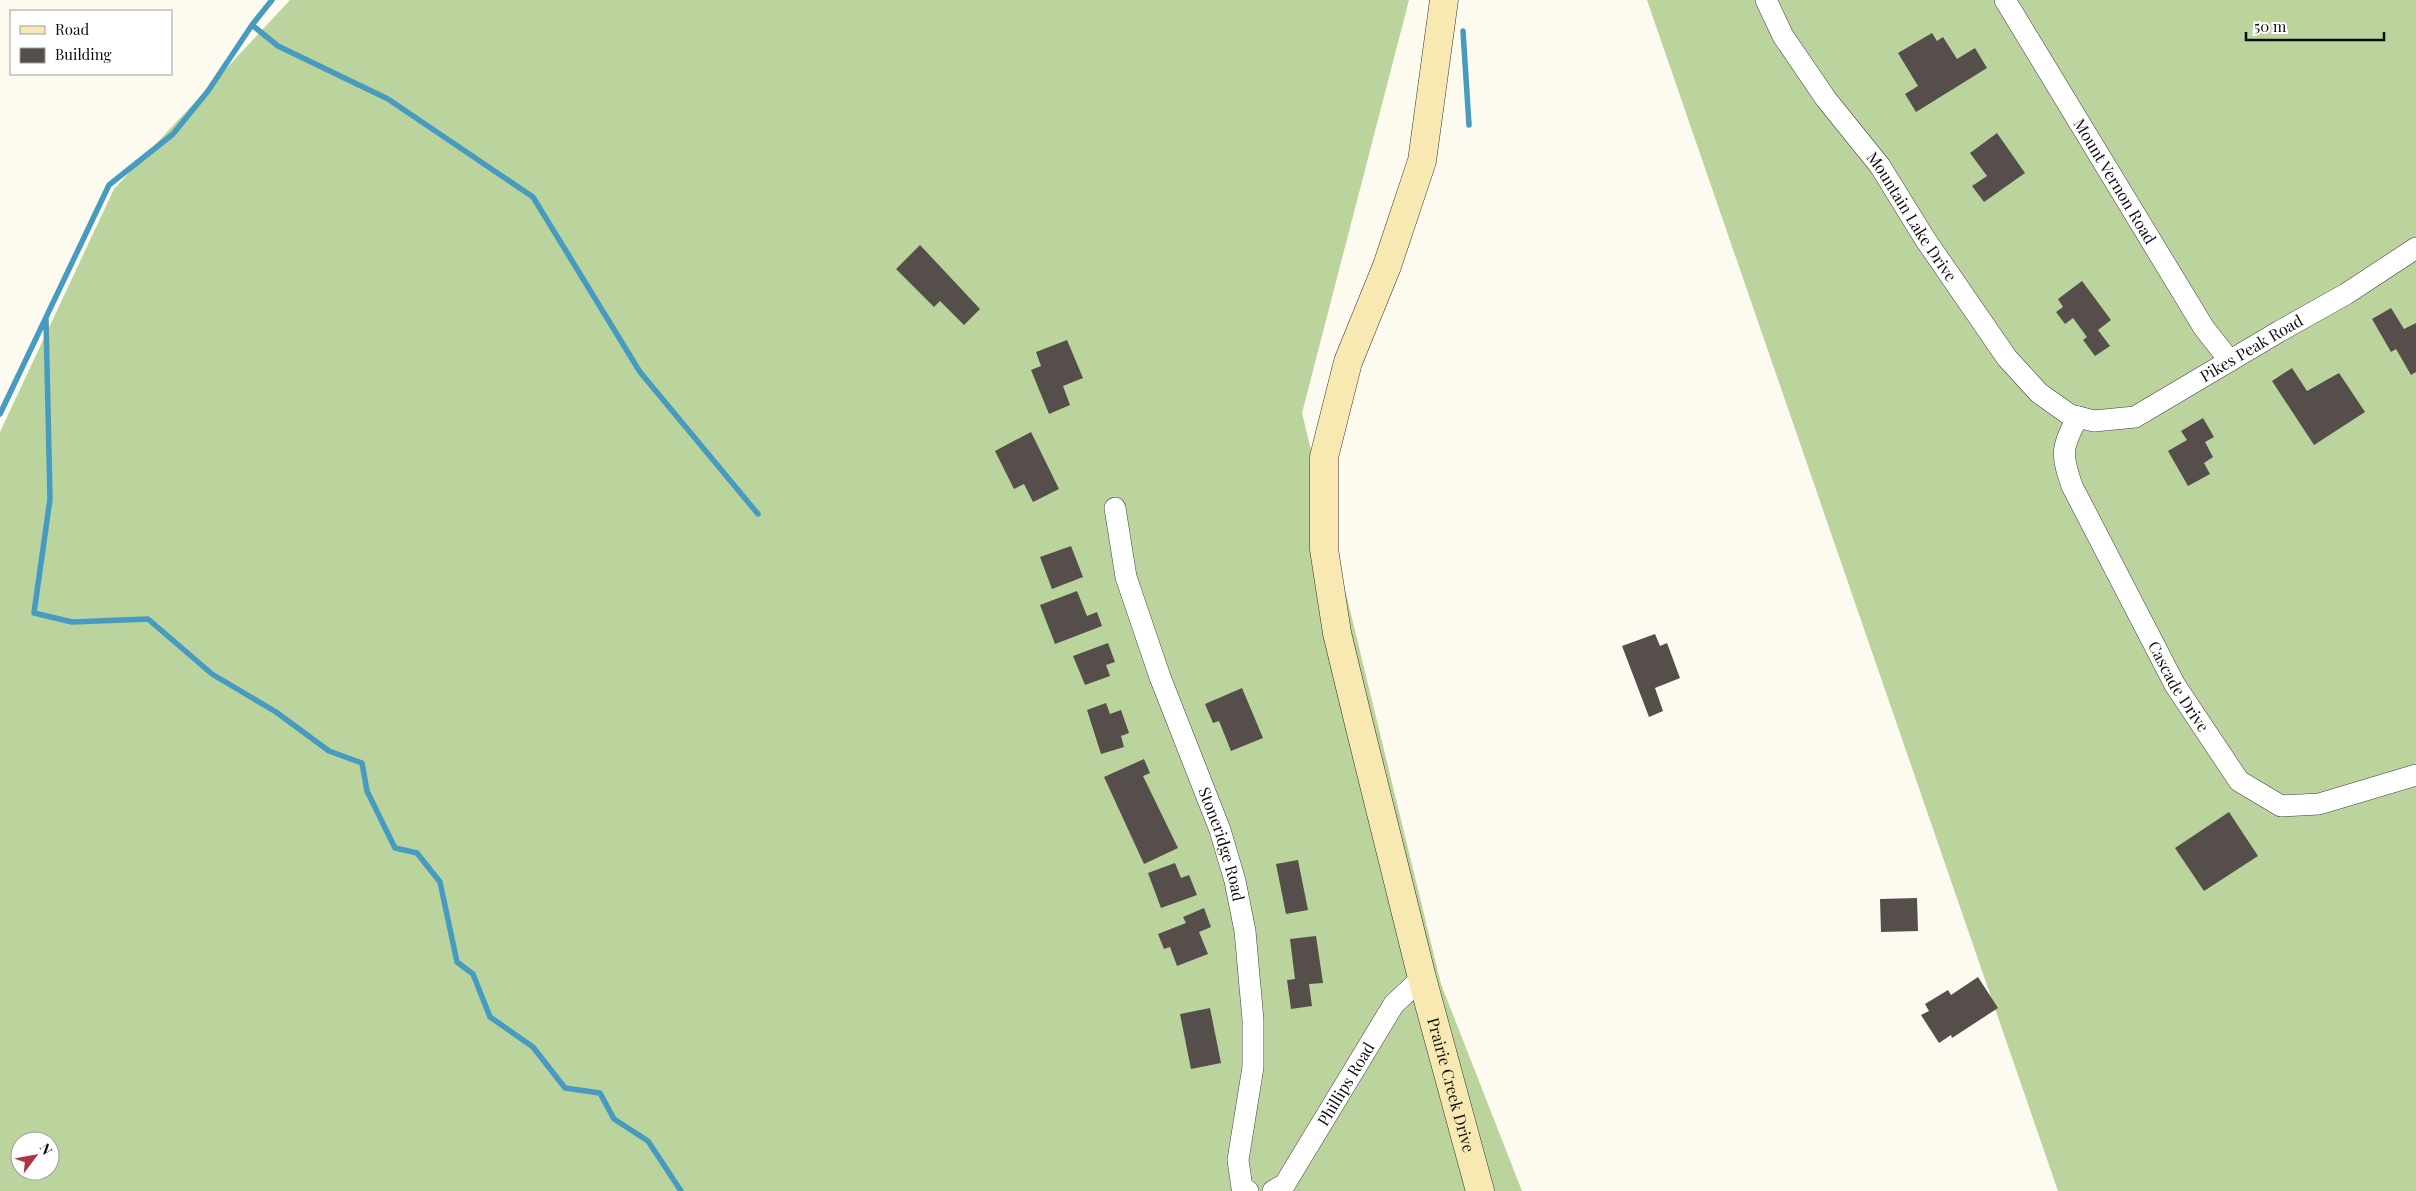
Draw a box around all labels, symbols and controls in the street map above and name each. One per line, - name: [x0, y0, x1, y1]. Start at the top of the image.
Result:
- legend: [10, 10, 172, 75]
- scale bar: [2246, 10, 2384, 42]
- text: 50 m: [2254, 16, 2287, 36]
- text: Road: [55, 19, 89, 39]
- text: Building: [55, 44, 112, 64]
- street label: Mount Vernon Road: [2069, 114, 2161, 247]
- street label: Mountain Lake Drive: [1863, 147, 1962, 285]
- street label: Pikes Peak Road: [2196, 309, 2306, 386]
- street label: Cascade Drive: [2144, 637, 2214, 736]
- street label: Stoneridge Road: [1194, 784, 1250, 903]
- street label: Prairie Creek Drive: [1423, 1015, 1480, 1155]
- street label: Phillips Road: [1312, 1038, 1379, 1129]
- north arrow: [10, 1131, 60, 1181]
- text: N: [36, 1140, 57, 1158]

